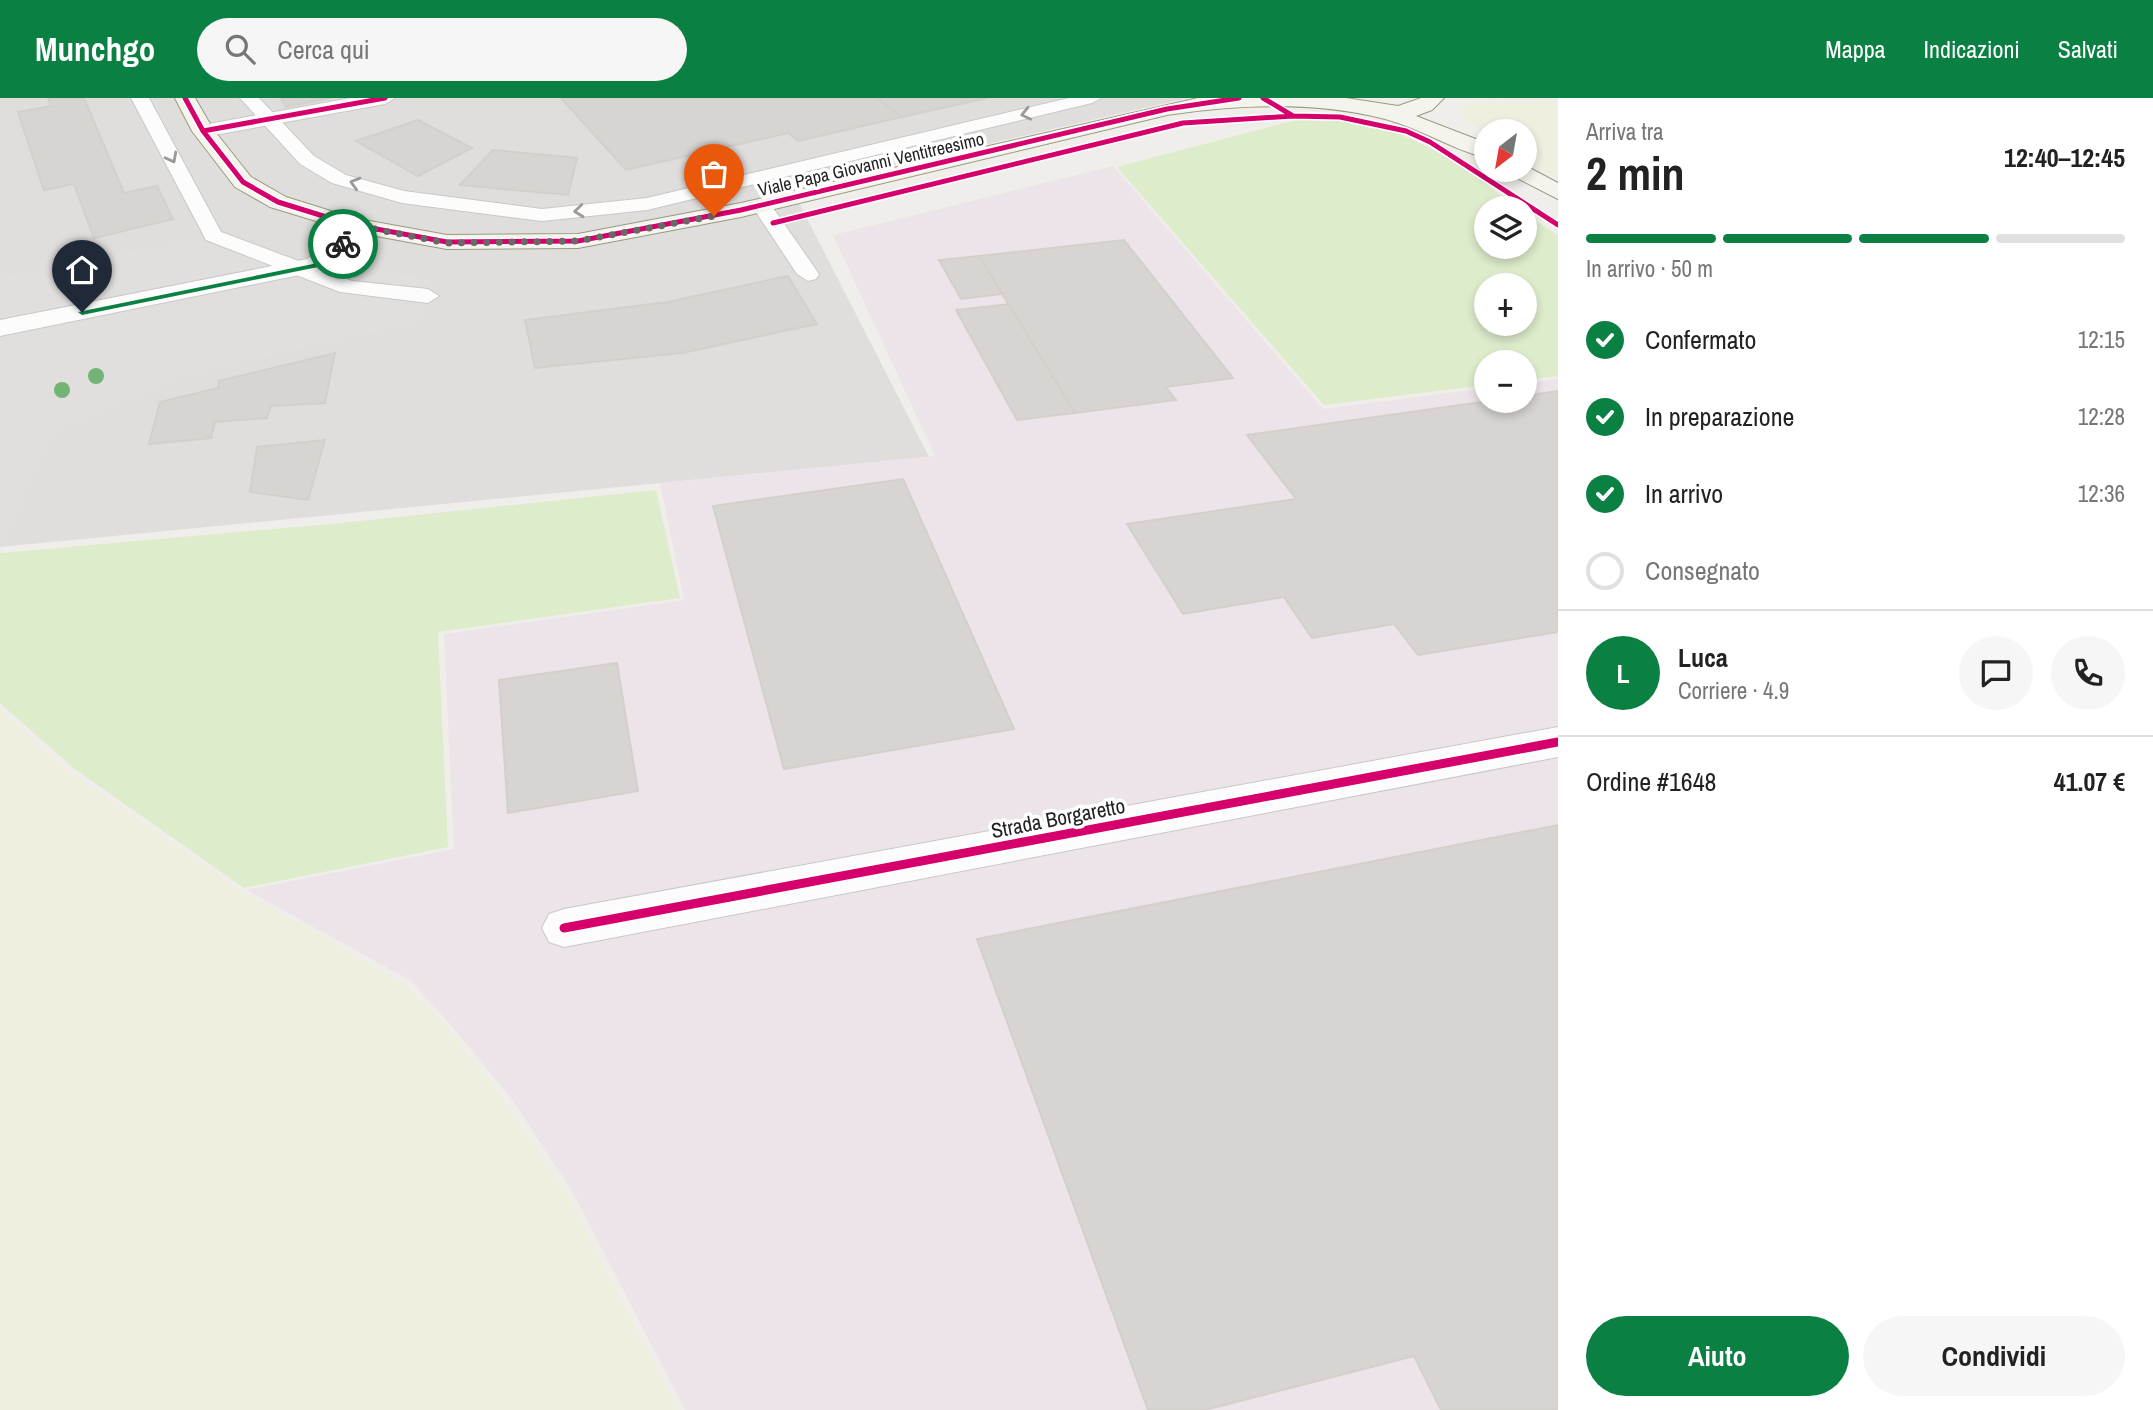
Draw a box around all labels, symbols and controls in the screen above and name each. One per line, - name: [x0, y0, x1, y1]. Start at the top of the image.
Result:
- search box: [197, 18, 687, 81]
- text: Munchgo: [35, 27, 155, 71]
- icon: search: [221, 30, 259, 68]
- text: Cerca qui: [277, 32, 370, 67]
- text: Mappa: [1825, 33, 1886, 65]
- text: Indicazioni: [1924, 33, 2020, 65]
- text: Salvati: [2058, 33, 2118, 65]
- one-way arrow: [1020, 106, 1032, 120]
- text: Arriva tra: [1586, 116, 1664, 147]
- north arrow: [1474, 119, 1536, 182]
- map controls: [1474, 119, 1537, 413]
- street label: Viale Papa Giovanni Ventitreesimo: [756, 126, 986, 202]
- text: 12:40–12:45: [2004, 140, 2125, 175]
- text: 2 min: [1586, 142, 1685, 204]
- pin: [684, 144, 744, 216]
- one-way arrow: [163, 151, 177, 163]
- icon: bag: [695, 155, 733, 193]
- one-way arrow: [349, 177, 361, 192]
- button: layers: [1474, 196, 1537, 259]
- one-way arrow: [573, 203, 584, 218]
- courier: [308, 209, 378, 279]
- icon: bike: [324, 225, 362, 263]
- pin: [52, 240, 112, 312]
- icon: home: [63, 251, 101, 289]
- text: In arrivo · 50 m: [1586, 253, 1713, 284]
- button: +: [1474, 273, 1537, 336]
- icon: check: [1586, 321, 1624, 359]
- text: Confermato: [1645, 322, 1756, 357]
- text: 12:15: [2078, 324, 2125, 355]
- button: −: [1474, 350, 1537, 413]
- icon: check: [1586, 398, 1624, 436]
- text: In preparazione: [1645, 399, 1794, 434]
- text: 12:28: [2078, 401, 2125, 432]
- icon: check: [1586, 475, 1624, 513]
- text: In arrivo: [1645, 476, 1723, 511]
- text: 12:36: [2078, 478, 2125, 509]
- text: Consegnato: [1645, 553, 1760, 588]
- button: chat: [1959, 636, 2033, 710]
- button: phone: [2051, 636, 2125, 710]
- text: Luca: [1678, 640, 1728, 675]
- text: L: [1616, 656, 1630, 691]
- text: Corriere · 4.9: [1678, 675, 1789, 706]
- text: Ordine #1648: [1586, 764, 1716, 799]
- text: 41.07 €: [2054, 764, 2125, 799]
- street label: Strada Borgaretto: [989, 791, 1127, 845]
- button: Aiuto: [1586, 1316, 1849, 1396]
- button: Condividi: [1863, 1316, 2125, 1396]

